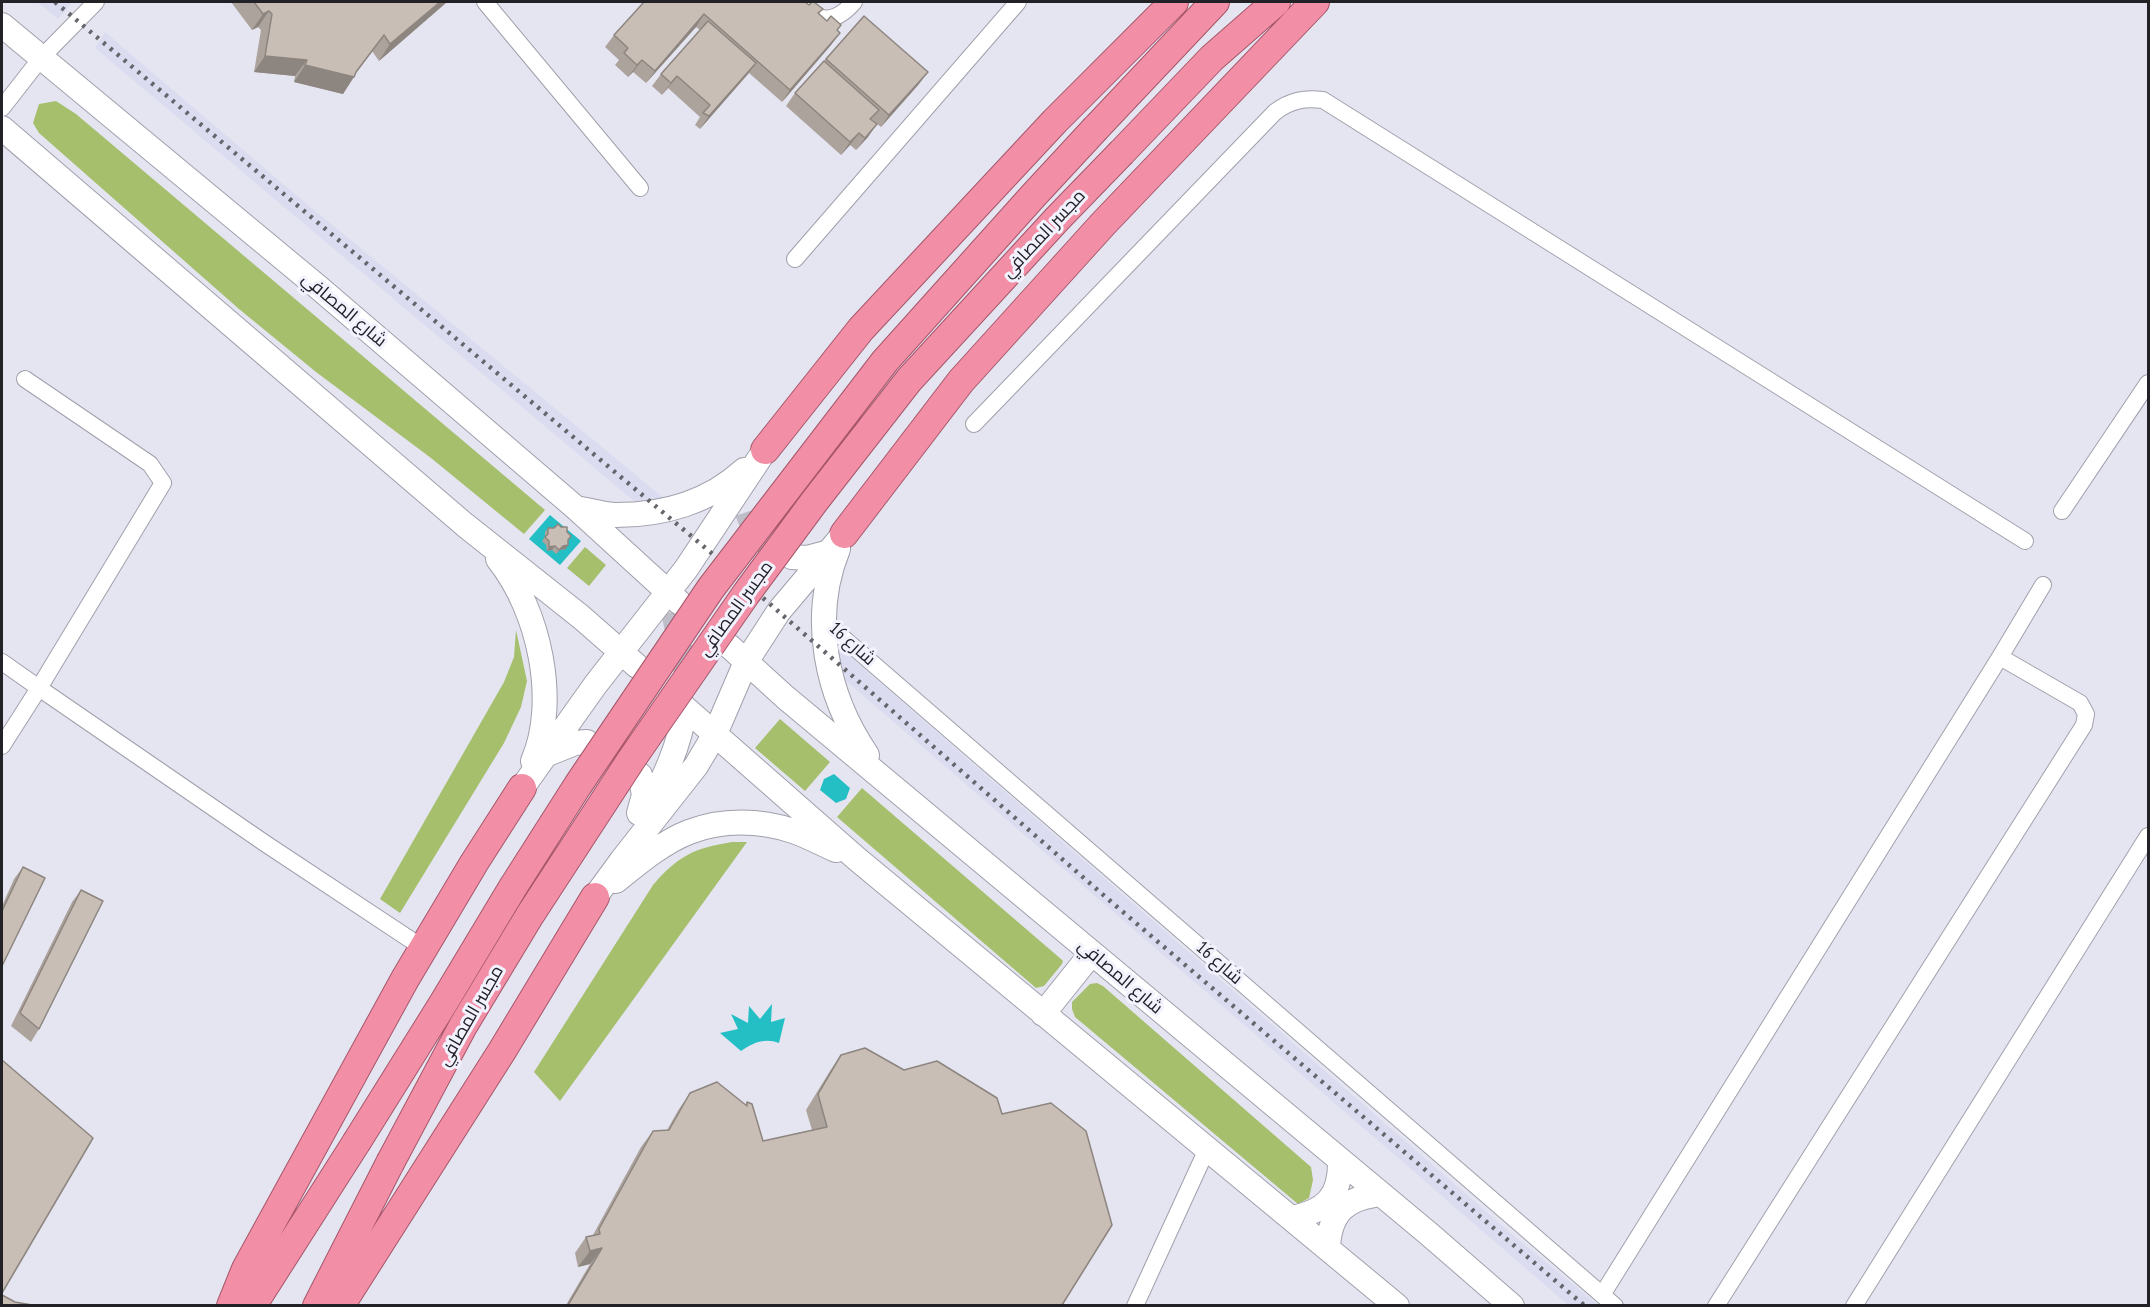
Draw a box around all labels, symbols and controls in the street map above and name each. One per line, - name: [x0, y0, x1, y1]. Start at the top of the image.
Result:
- street label: مجسر المصافي: [998, 185, 1090, 283]
- street label: شارع المصافي: [297, 268, 391, 352]
- street label: مجسر المصافي: [694, 557, 778, 661]
- street label: شارع 16: [824, 618, 880, 670]
- street label: شارع المصافي: [1073, 935, 1167, 1019]
- street label: شارع 16: [1191, 937, 1247, 989]
- street label: مجسر المصافي: [433, 962, 509, 1070]

